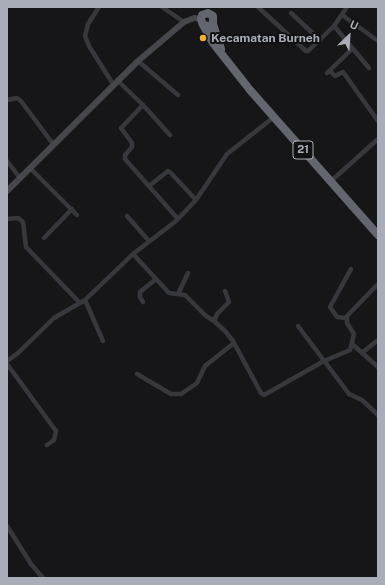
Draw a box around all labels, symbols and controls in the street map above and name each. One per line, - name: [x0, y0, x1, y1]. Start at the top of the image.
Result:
- north arrow: [329, 16, 369, 56]
- text: U: [348, 18, 360, 32]
- place label: Kecamatan Burneh: [211, 31, 320, 45]
- marker: Kecamatan Burneh: [198, 33, 208, 43]
- road number: 21: [293, 141, 313, 159]

